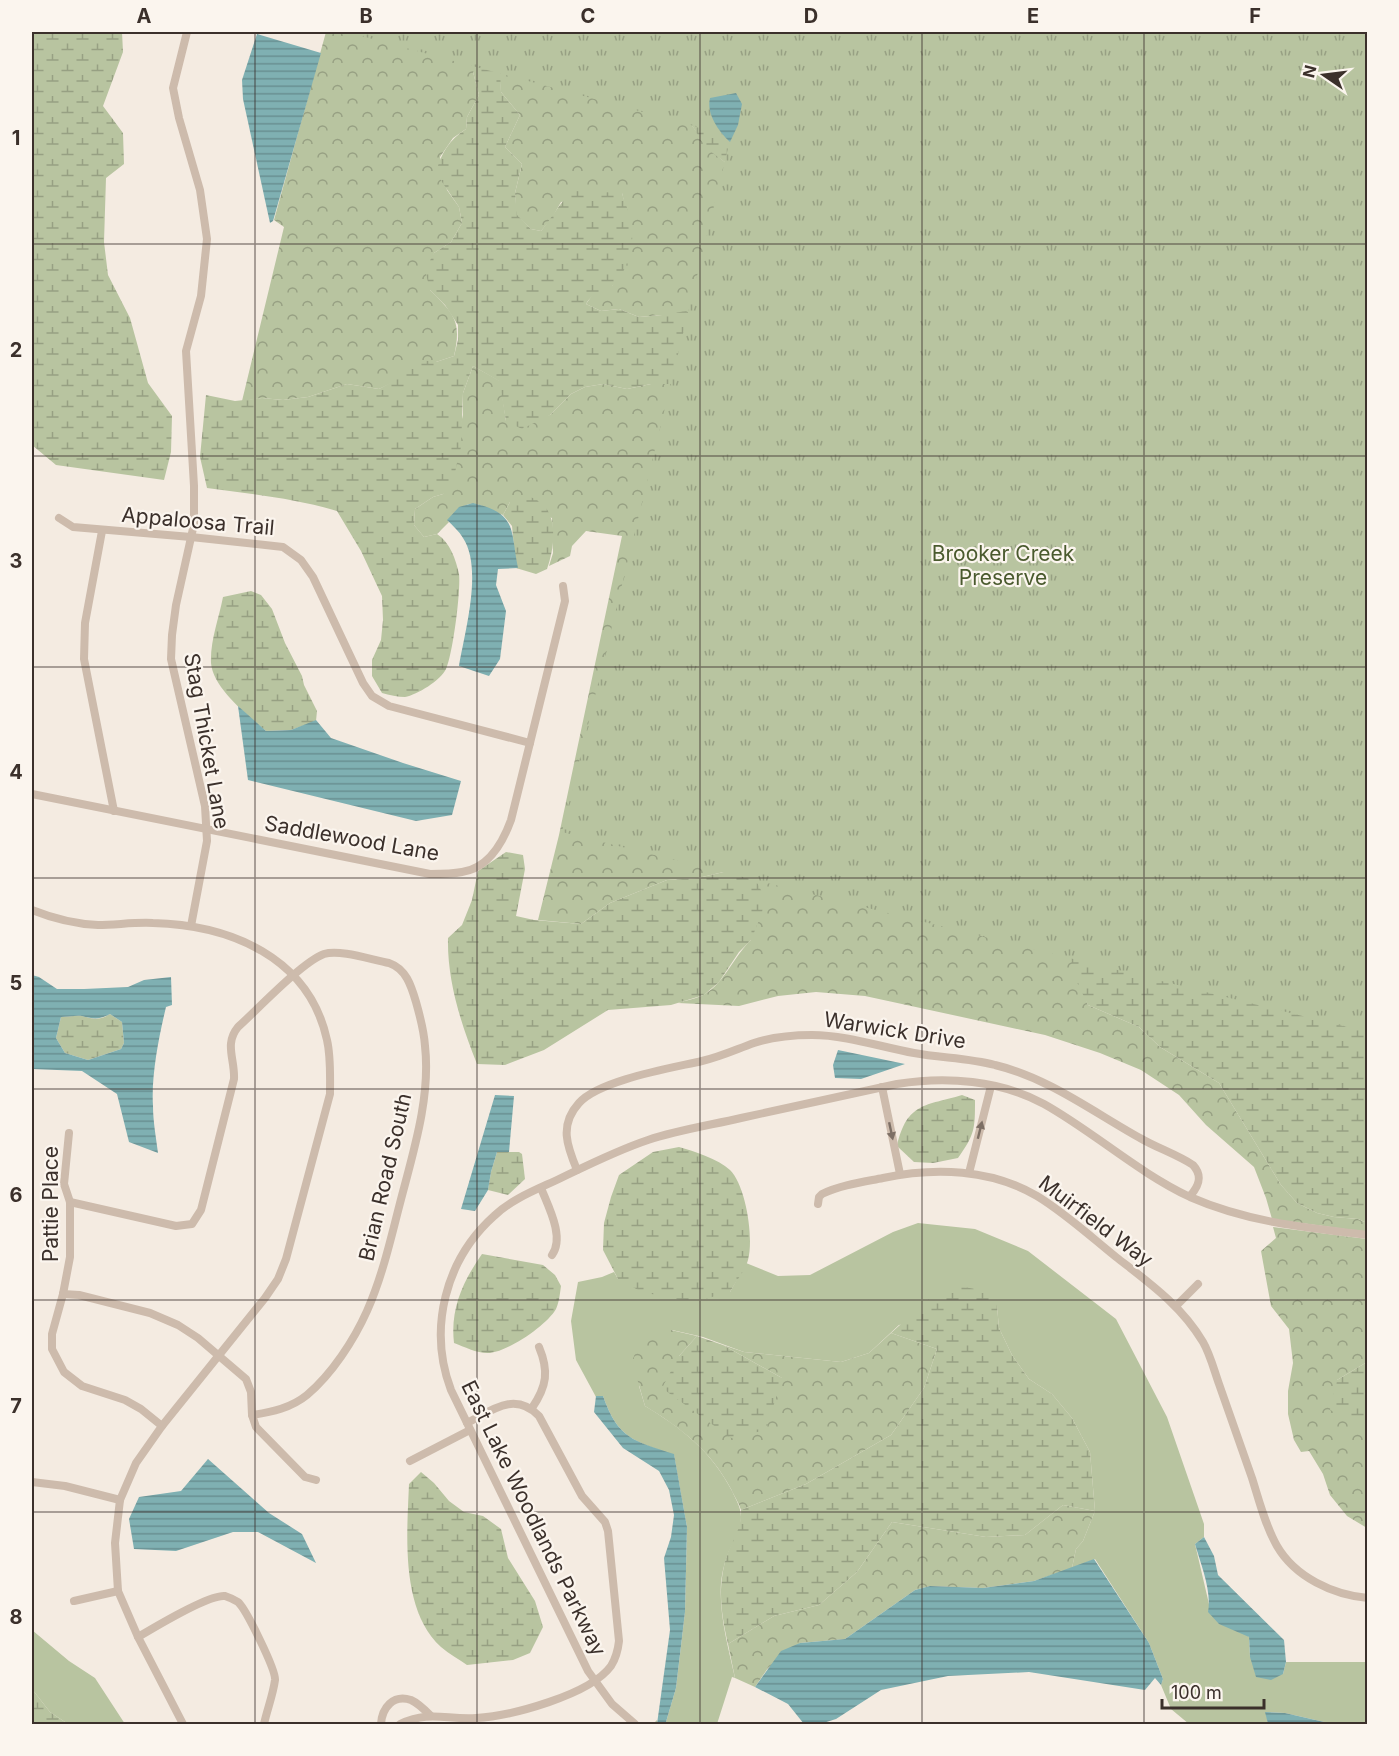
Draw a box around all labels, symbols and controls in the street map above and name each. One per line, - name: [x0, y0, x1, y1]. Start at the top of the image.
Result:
- text: A: [137, 4, 152, 28]
- text: B: [359, 4, 373, 28]
- text: C: [581, 4, 595, 28]
- text: D: [804, 4, 818, 28]
- text: E: [1027, 4, 1039, 28]
- text: F: [1249, 4, 1261, 28]
- north arrow: [1294, 45, 1354, 105]
- text: N: [1298, 63, 1321, 80]
- text: 1: [12, 126, 20, 150]
- text: 2: [10, 338, 22, 362]
- street label: Appaloosa Trail: [120, 502, 276, 540]
- park label: Brooker Creek Preserve: [932, 541, 1075, 590]
- text: 3: [10, 549, 22, 573]
- street label: Stag Thicket Lane: [179, 651, 235, 831]
- text: 4: [9, 760, 23, 784]
- street label: Saddlewood Lane: [263, 810, 441, 866]
- text: 5: [10, 971, 22, 995]
- street label: Warwick Drive: [822, 1006, 968, 1054]
- street label: Brian Road South: [354, 1091, 416, 1263]
- one-way arrow: [976, 1120, 986, 1139]
- one-way arrow: [887, 1122, 896, 1141]
- street label: Pattie Place: [38, 1146, 63, 1262]
- street label: Muirfield Way: [1034, 1170, 1158, 1272]
- text: 6: [10, 1183, 23, 1207]
- street label: East Lake Woodlands Parkway: [456, 1376, 612, 1660]
- text: 7: [10, 1394, 22, 1418]
- text: 8: [9, 1605, 23, 1629]
- scale bar: [1162, 1672, 1264, 1710]
- text: 100 m: [1171, 1682, 1222, 1703]

